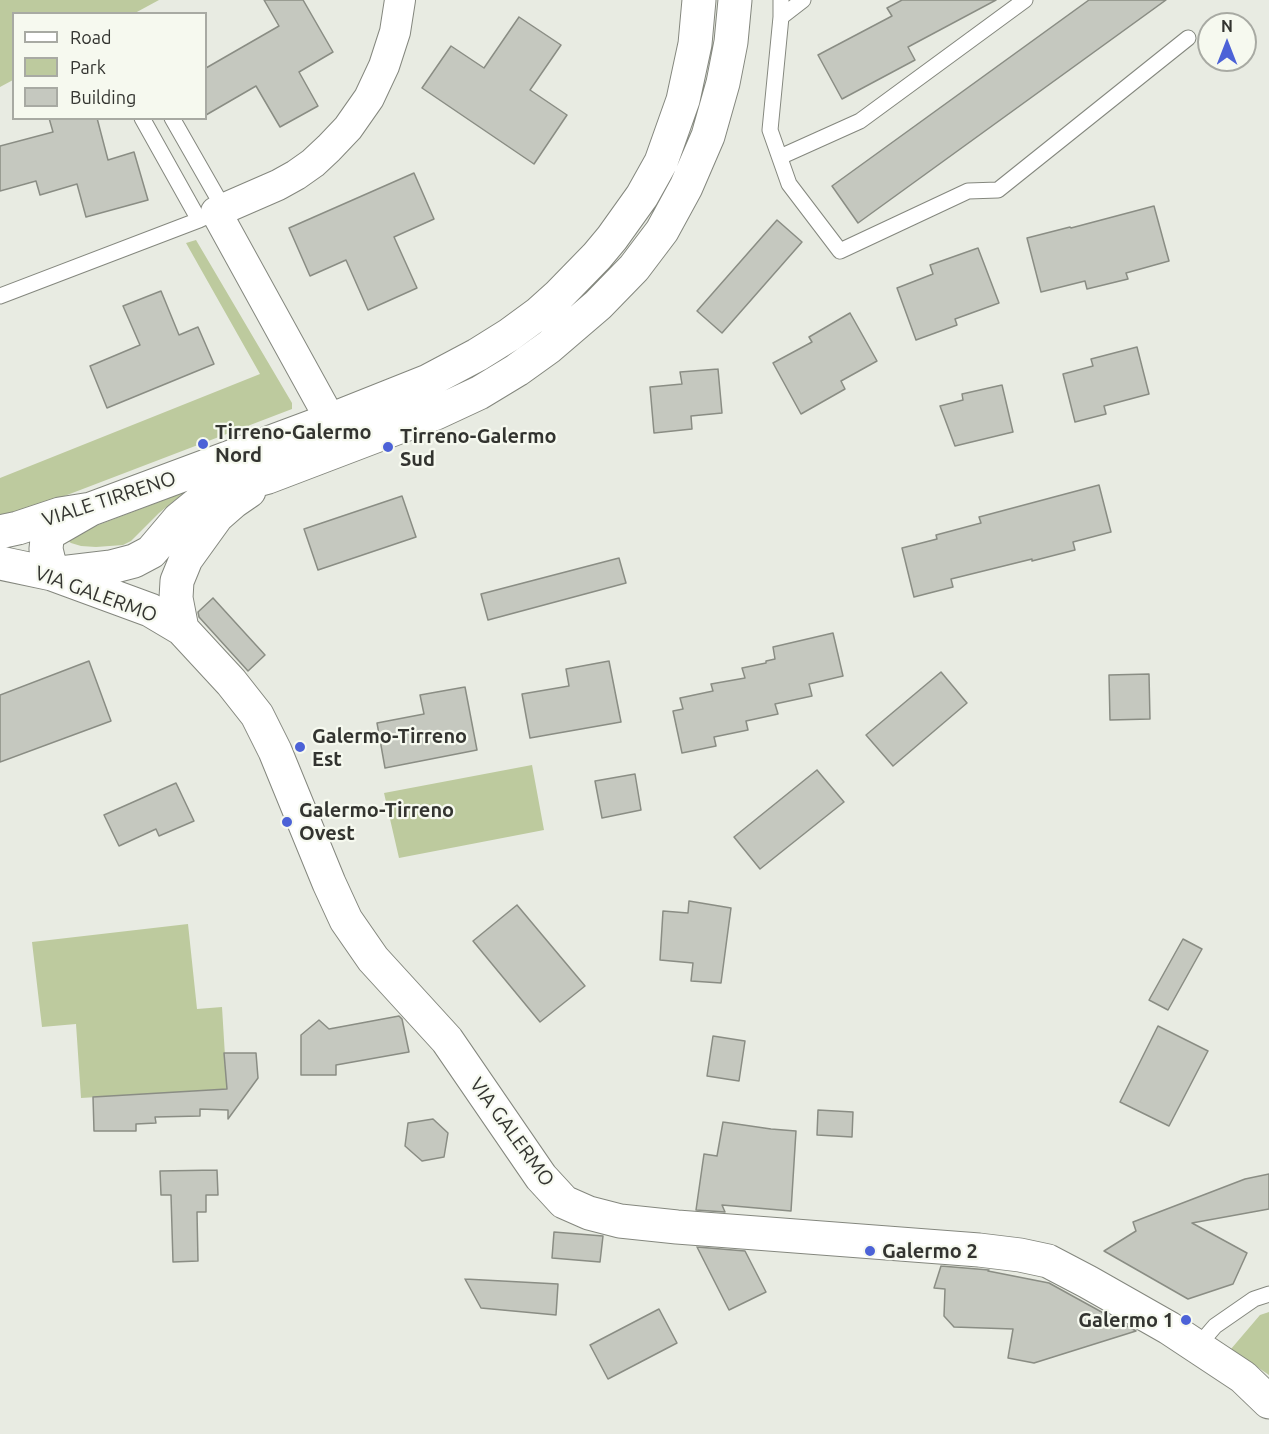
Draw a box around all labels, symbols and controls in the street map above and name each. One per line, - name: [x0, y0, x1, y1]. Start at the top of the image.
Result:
- legend: [12, 12, 207, 120]
- north arrow: [1197, 12, 1257, 72]
- text: N: [1221, 17, 1233, 35]
- text: Road: [70, 27, 112, 47]
- text: Park: [70, 57, 106, 77]
- text: Building: [70, 87, 136, 107]
- place label: Tirreno-Galermo Nord: [215, 420, 371, 467]
- place label: Tirreno-Galermo Sud: [400, 424, 556, 471]
- marker: Tirreno-Galermo Nord: [196, 437, 210, 451]
- marker: Tirreno-Galermo Sud: [381, 440, 395, 454]
- street label: VIALE TIRRENO: [39, 466, 179, 532]
- street label: VIA GALERMO: [32, 561, 160, 627]
- place label: Galermo-Tirreno Est: [312, 724, 467, 771]
- marker: Galermo-Tirreno Est: [293, 740, 307, 754]
- place label: Galermo-Tirreno Ovest: [299, 798, 454, 845]
- marker: Galermo-Tirreno Ovest: [280, 815, 294, 829]
- street label: VIA GALERMO: [465, 1073, 559, 1191]
- place label: Galermo 2: [882, 1239, 978, 1263]
- marker: Galermo 2: [863, 1244, 877, 1258]
- place label: Galermo 1: [1078, 1308, 1174, 1332]
- marker: Galermo 1: [1179, 1313, 1193, 1327]

